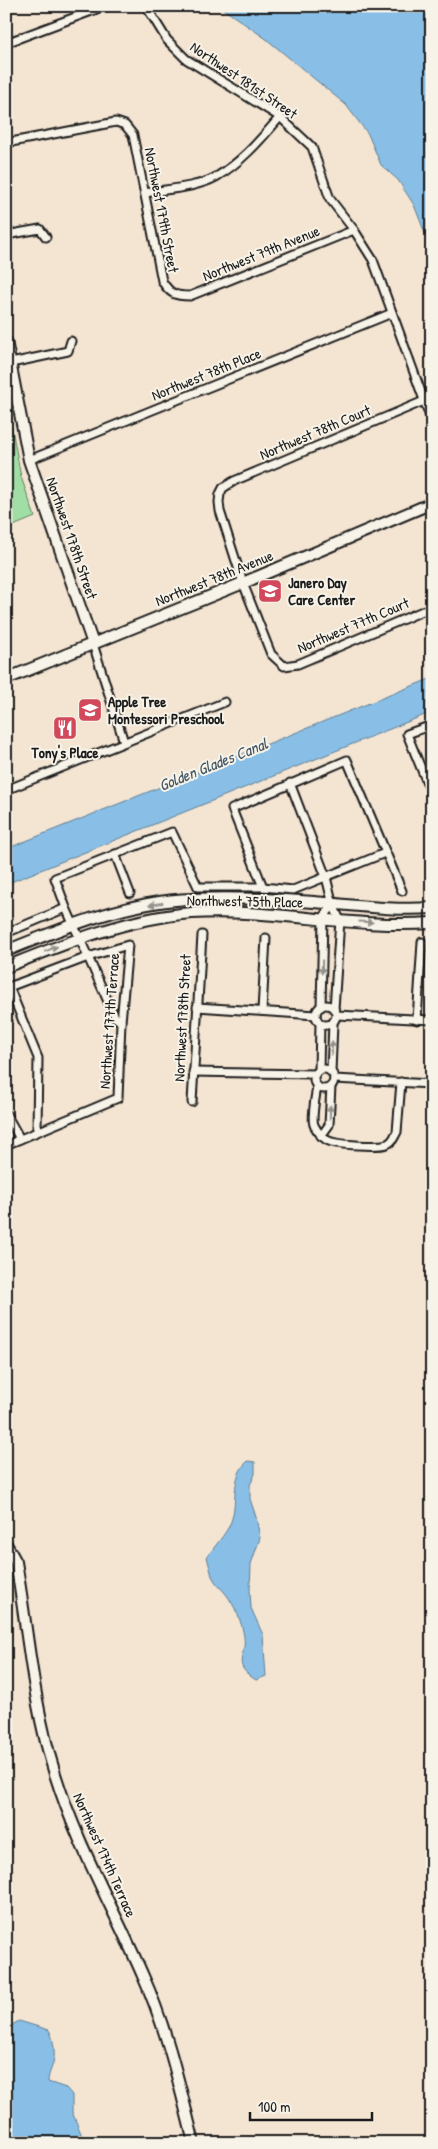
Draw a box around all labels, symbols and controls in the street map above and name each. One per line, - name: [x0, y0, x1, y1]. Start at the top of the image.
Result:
- street label: Northwest 181st Street: [186, 36, 302, 124]
- street label: Northwest 179th Street: [140, 146, 185, 275]
- street label: Northwest 79th Avenue: [199, 220, 323, 286]
- street label: Northwest 78th Place: [148, 342, 264, 406]
- street label: Northwest 78th Court: [256, 399, 374, 465]
- street label: Northwest 178th Street: [41, 474, 103, 603]
- street label: Northwest 78th Avenue: [152, 545, 276, 611]
- place label: Janero Day Care Center: [288, 572, 355, 610]
- school or university icon: Janero Day Care Center: [257, 578, 283, 604]
- street label: Northwest 77th Court: [294, 592, 413, 658]
- place label: Apple Tree Montessori Preschool: [108, 691, 225, 729]
- school or university icon: Apple Tree Montessori Preschool: [77, 697, 103, 723]
- restaurant icon: Tony's Place: [52, 715, 78, 741]
- water label: Golden Glades Canal: [155, 732, 271, 796]
- place label: Tony's Place: [31, 742, 98, 764]
- street label: Northwest 75th Place: [187, 889, 303, 913]
- one-way arrow: [148, 900, 164, 908]
- one-way arrow: [358, 918, 374, 926]
- one-way arrow: [44, 944, 58, 952]
- street label: Northwest 177th Terrace: [94, 952, 124, 1090]
- street label: Northwest 178th Street: [168, 953, 196, 1082]
- one-way arrow: [317, 960, 325, 976]
- one-way arrow: [329, 1040, 337, 1056]
- one-way arrow: [326, 1104, 334, 1120]
- street label: Northwest 174th Terrace: [68, 1789, 142, 1921]
- scale bar: [250, 2089, 373, 2121]
- text: 100 m: [258, 2096, 291, 2117]

